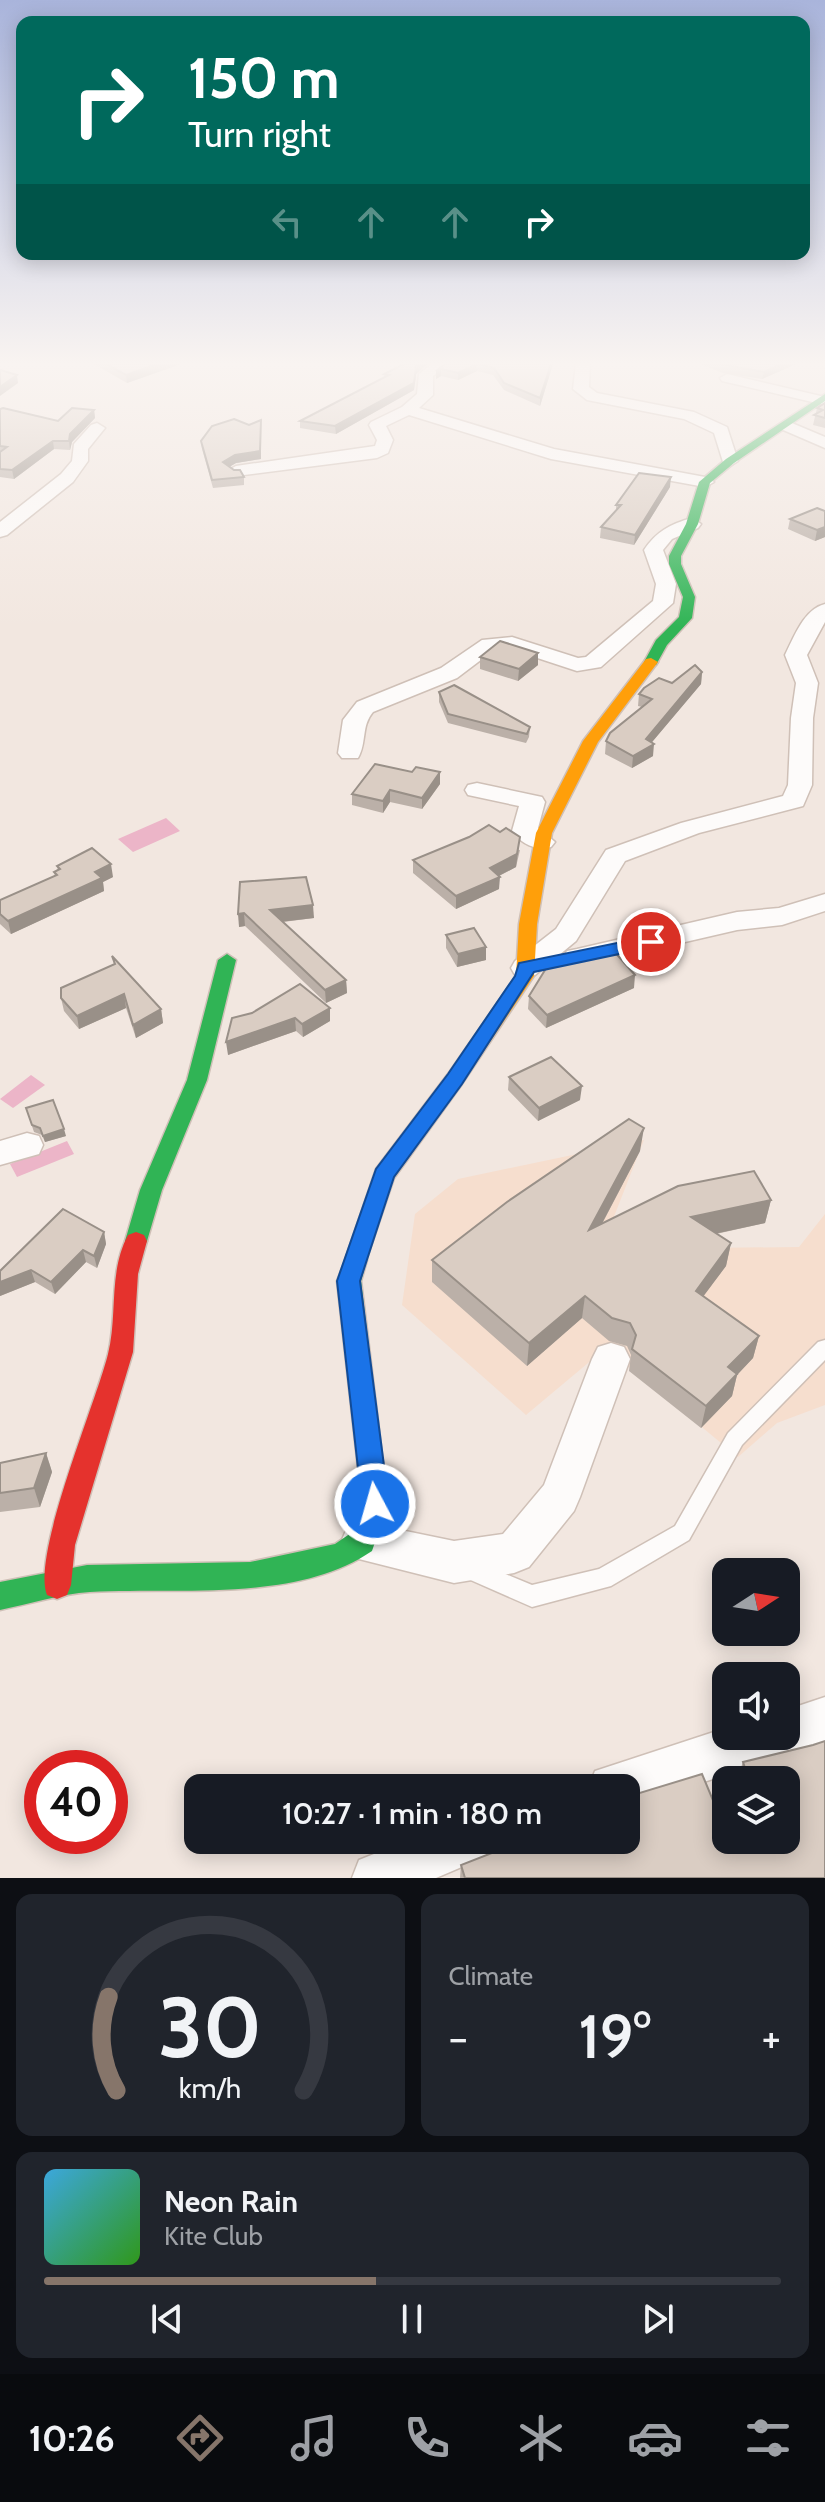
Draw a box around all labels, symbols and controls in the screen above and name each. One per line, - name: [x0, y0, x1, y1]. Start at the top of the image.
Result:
- text: 150 m: [188, 44, 340, 112]
- icon: right: [56, 48, 160, 152]
- text: Turn right: [188, 112, 331, 156]
- icon: left: [265, 200, 309, 244]
- icon: ahead: [349, 200, 393, 244]
- icon: ahead: [433, 200, 477, 244]
- icon: right: [517, 200, 561, 244]
- pin: [617, 908, 685, 976]
- icon: arrive: [629, 920, 673, 964]
- position arrow: [333, 1462, 417, 1546]
- north arrow: [712, 1558, 800, 1646]
- map controls: [712, 1558, 800, 1854]
- button: sound: [712, 1662, 800, 1750]
- speed limit sign: 40: [24, 1750, 128, 1854]
- button: layers: [712, 1766, 800, 1854]
- text: 10:27 · 1 min · 180 m: [282, 1795, 542, 1832]
- text: Climate: [449, 1960, 533, 1992]
- text: 30: [158, 1977, 262, 2078]
- text: 19°: [579, 2000, 651, 2073]
- text: −: [449, 2011, 468, 2064]
- text: +: [762, 2011, 781, 2064]
- text: km/h: [179, 2070, 242, 2105]
- text: Neon Rain: [164, 2183, 298, 2220]
- text: Kite Club: [164, 2220, 263, 2252]
- icon: previous: [145, 2297, 189, 2341]
- icon: pause: [390, 2297, 434, 2341]
- icon: next: [636, 2297, 680, 2341]
- icon: directions: [172, 2410, 228, 2466]
- icon: music: [286, 2410, 342, 2466]
- icon: phone: [399, 2410, 455, 2466]
- icon: climate: [513, 2410, 569, 2466]
- icon: car: [627, 2410, 683, 2466]
- icon: filters: [740, 2410, 796, 2466]
- text: 10:26: [29, 2416, 115, 2460]

